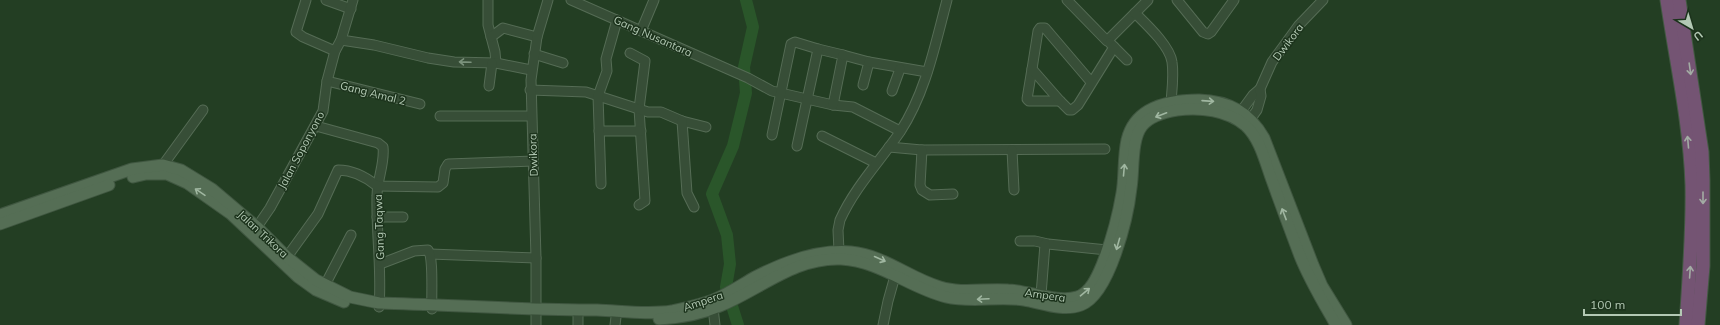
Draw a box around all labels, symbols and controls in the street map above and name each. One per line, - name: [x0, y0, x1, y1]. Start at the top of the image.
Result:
- north arrow: [1672, 8, 1712, 48]
- street label: Gang Nusantara: [611, 12, 695, 60]
- street label: Dwikora: [1270, 21, 1306, 63]
- text: U: [1691, 28, 1706, 44]
- one-way arrow: [459, 58, 472, 66]
- one-way arrow: [1686, 62, 1694, 75]
- street label: Gang Amal 2: [339, 78, 408, 108]
- one-way arrow: [1201, 97, 1214, 104]
- street label: Jalan Soponyono: [275, 109, 327, 191]
- one-way arrow: [1155, 111, 1167, 119]
- street label: Dwikora: [525, 133, 541, 177]
- one-way arrow: [1684, 136, 1692, 149]
- one-way arrow: [1121, 164, 1128, 177]
- one-way arrow: [195, 188, 206, 196]
- one-way arrow: [1699, 191, 1707, 204]
- street label: Gang Taqwa: [371, 194, 387, 260]
- street label: Jalan Trikora: [235, 207, 291, 261]
- one-way arrow: [1280, 208, 1288, 220]
- one-way arrow: [1114, 238, 1121, 251]
- one-way arrow: [874, 256, 886, 264]
- one-way arrow: [1686, 266, 1693, 279]
- street label: Ampera: [1024, 285, 1066, 305]
- street label: Ampera: [681, 288, 725, 314]
- one-way arrow: [1080, 288, 1090, 297]
- scale bar: [1584, 291, 1681, 317]
- one-way arrow: [977, 296, 990, 303]
- text: 100 m: [1590, 297, 1625, 312]

